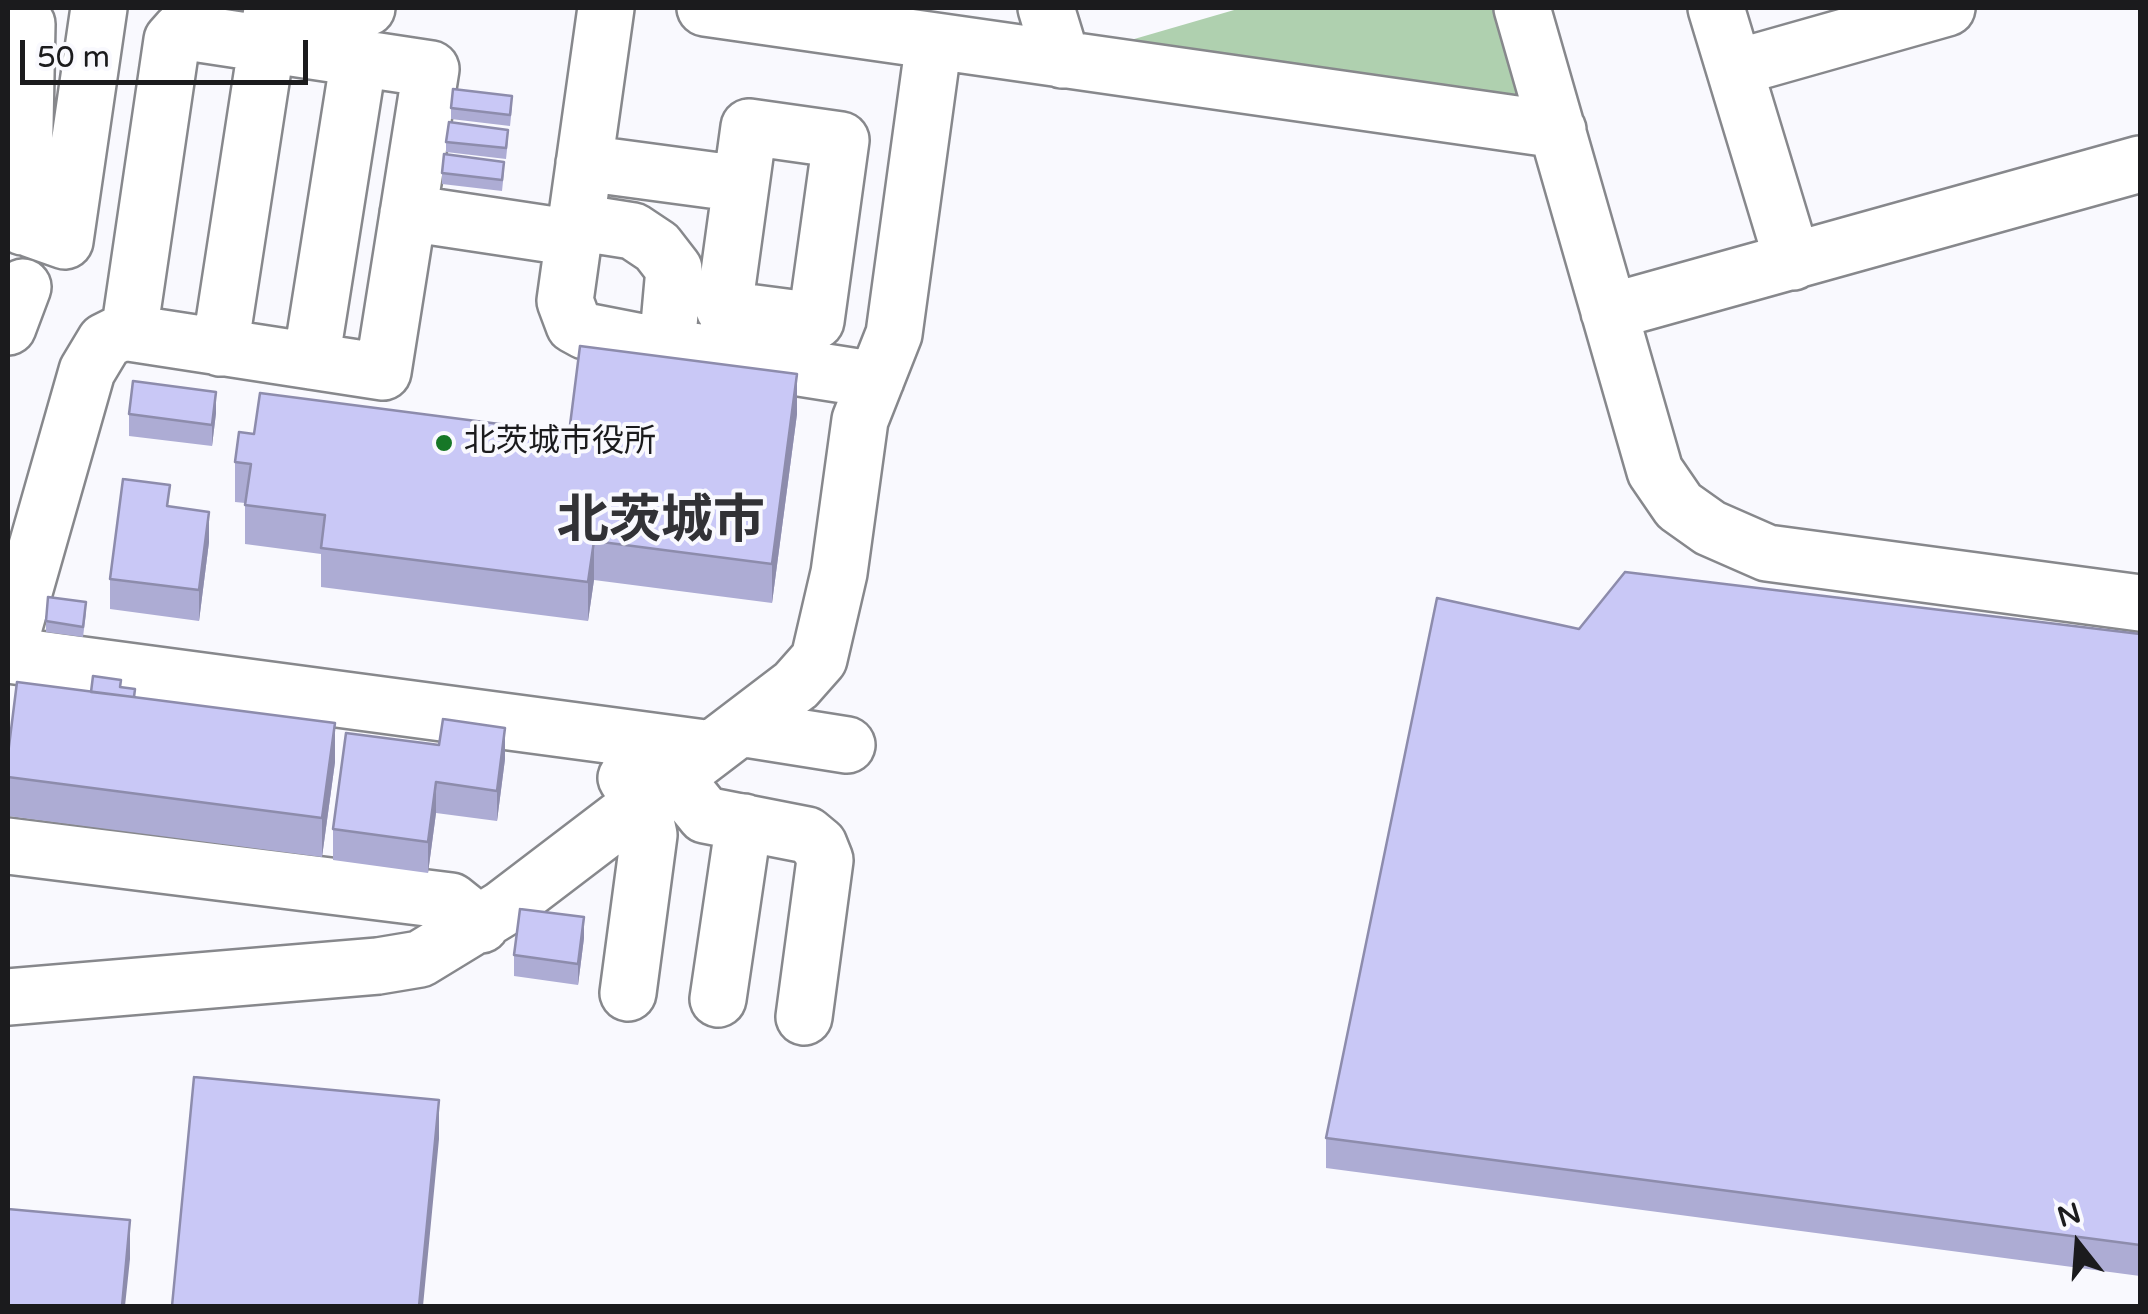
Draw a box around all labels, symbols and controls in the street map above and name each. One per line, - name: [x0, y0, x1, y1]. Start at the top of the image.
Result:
- scale bar: [25, 20, 312, 82]
- text: 50 m: [37, 39, 110, 76]
- place label: 北茨城市役所: [464, 424, 656, 462]
- marker: 北茨城市役所: [433, 432, 455, 454]
- district label: 北茨城市: [557, 492, 765, 554]
- north arrow: [2028, 1194, 2128, 1294]
- text: N: [2054, 1196, 2085, 1235]

